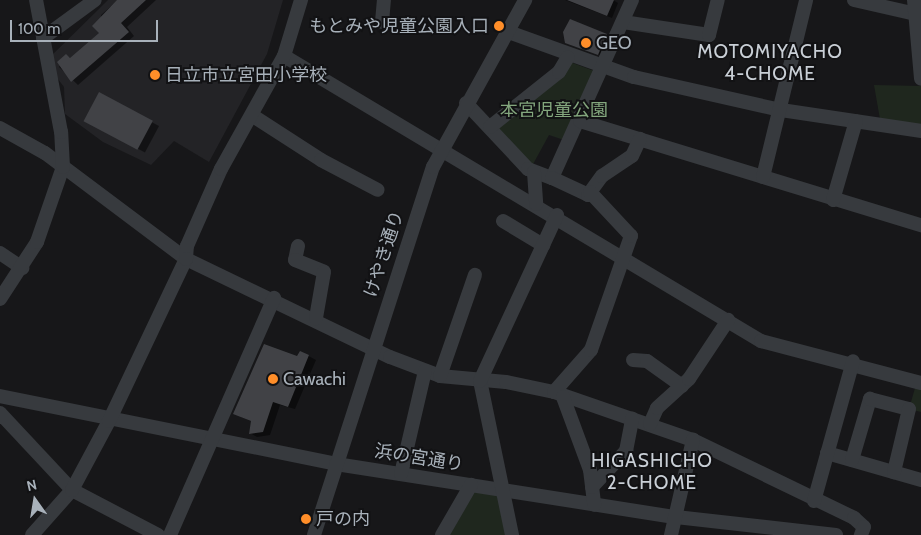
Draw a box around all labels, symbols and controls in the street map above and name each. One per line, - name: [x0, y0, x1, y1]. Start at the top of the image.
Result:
- scale bar: [12, 10, 160, 42]
- place label: もとみや児童公園入口: [309, 15, 489, 37]
- text: 100 m: [18, 20, 60, 38]
- marker: もとみや児童公園入口: [493, 20, 505, 32]
- place label: GEO: [596, 32, 632, 54]
- marker: GEO: [580, 37, 592, 49]
- district label: MOTOMIYACHO 4-CHOME: [696, 41, 844, 85]
- place label: 日立市立宮田小学校: [165, 64, 327, 86]
- marker: 日立市立宮田小学校: [149, 69, 161, 81]
- park label: 本宮児童公園: [500, 99, 608, 121]
- street label: けやき通り: [360, 208, 408, 300]
- place label: Cawachi: [283, 368, 346, 390]
- marker: Cawachi: [267, 373, 279, 385]
- street label: 浜の宮通り: [373, 440, 465, 476]
- district label: HIGASHICHO 2-CHOME: [590, 450, 714, 494]
- north arrow: [10, 475, 60, 525]
- text: N: [25, 476, 38, 495]
- place label: 戸の内: [316, 508, 370, 530]
- marker: 戸の内: [300, 513, 312, 525]

